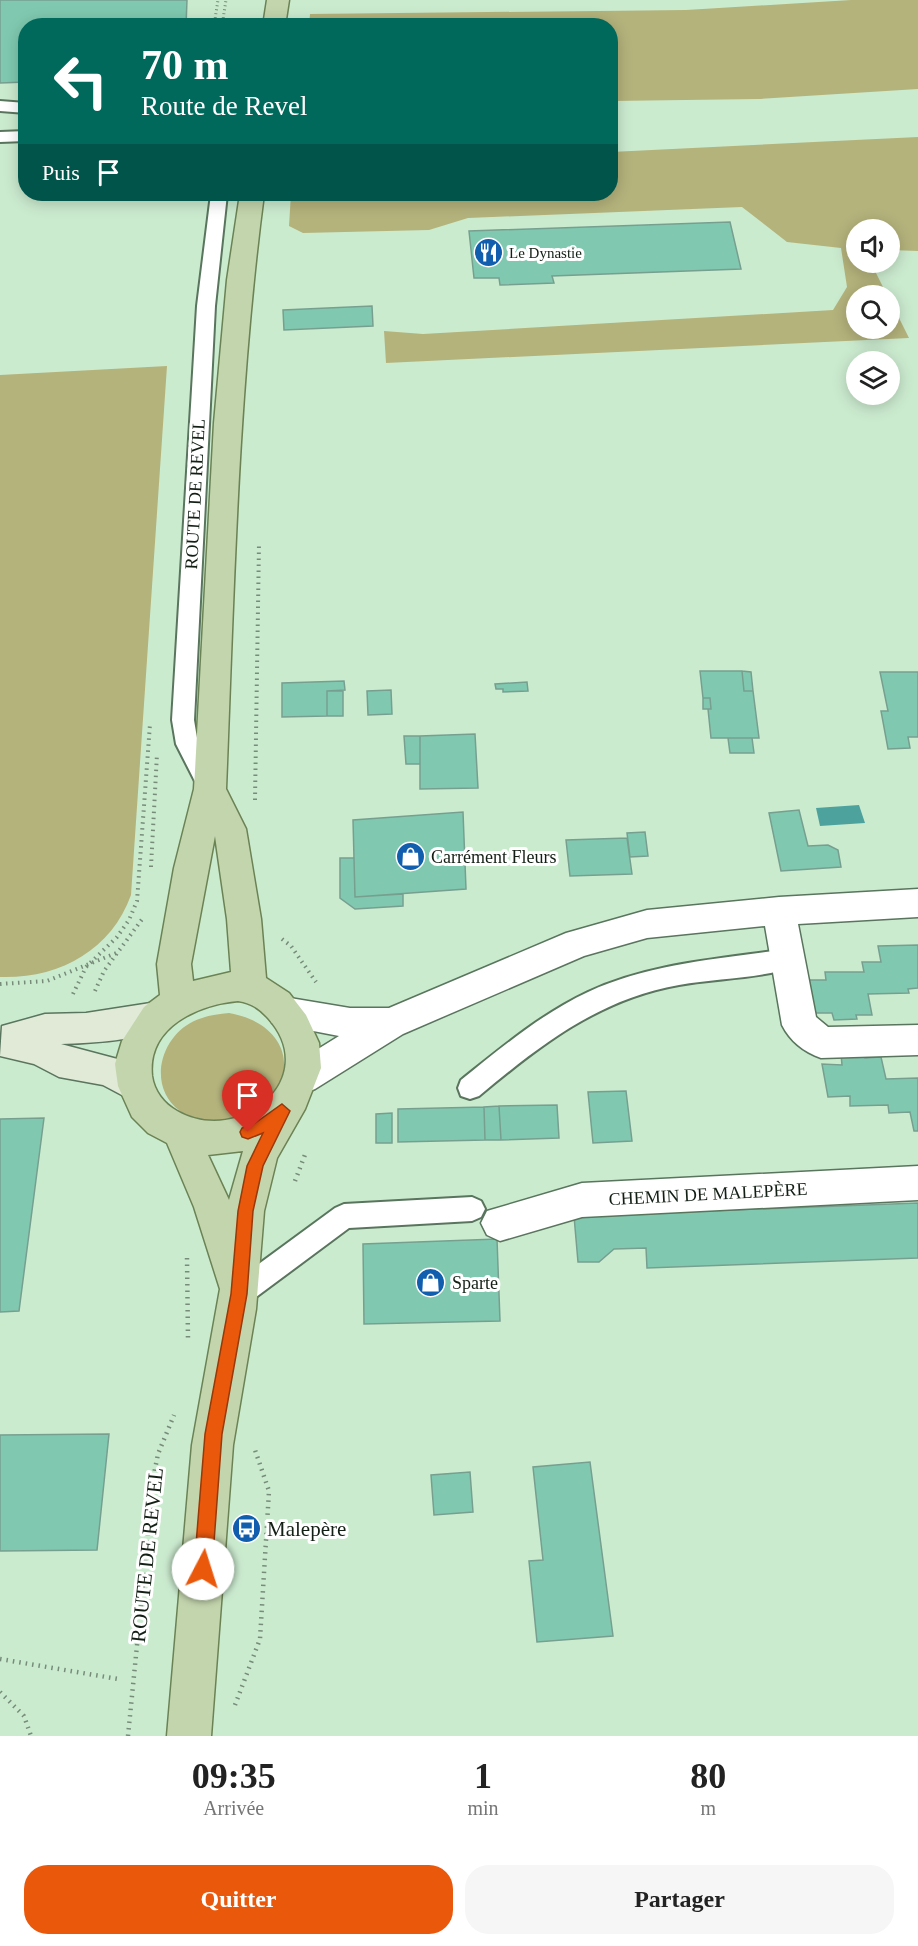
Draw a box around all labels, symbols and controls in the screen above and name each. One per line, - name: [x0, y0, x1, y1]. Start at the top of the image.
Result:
- icon: left: [42, 42, 120, 120]
- text: 70 m: [141, 42, 229, 88]
- text: Route de Revel: [141, 91, 307, 121]
- icon: arrive: [92, 156, 125, 189]
- text: Puis: [42, 160, 80, 185]
- map controls: [846, 219, 900, 405]
- button: sound: [846, 219, 900, 273]
- restaurant icon: Le Dynastie: [472, 237, 504, 269]
- place label: Le Dynastie: [509, 245, 582, 261]
- button: search: [846, 285, 900, 339]
- button: layers: [846, 351, 900, 405]
- street label: ROUTE DE REVEL: [181, 418, 209, 570]
- shop icon: Carrément Fleurs: [394, 841, 426, 873]
- place label: Carrément Fleurs: [431, 847, 556, 867]
- pin: [222, 1070, 273, 1132]
- icon: arrive: [231, 1079, 264, 1112]
- street label: CHEMIN DE MALEPÈRE: [608, 1178, 808, 1209]
- shop icon: Sparte: [415, 1267, 447, 1299]
- place label: Sparte: [452, 1273, 498, 1293]
- street label: ROUTE DE REVEL: [126, 1466, 168, 1644]
- bus stop icon: Malepère: [230, 1513, 262, 1545]
- place label: Malepère: [267, 1517, 346, 1541]
- position arrow: [171, 1537, 235, 1601]
- text: 09:35: [192, 1756, 276, 1796]
- text: 1: [474, 1756, 492, 1796]
- text: 80: [690, 1756, 726, 1796]
- text: Arrivée: [203, 1797, 264, 1819]
- text: min: [467, 1797, 499, 1819]
- text: m: [701, 1797, 716, 1819]
- button: Quitter: [24, 1865, 453, 1934]
- button: Partager: [465, 1865, 894, 1934]

